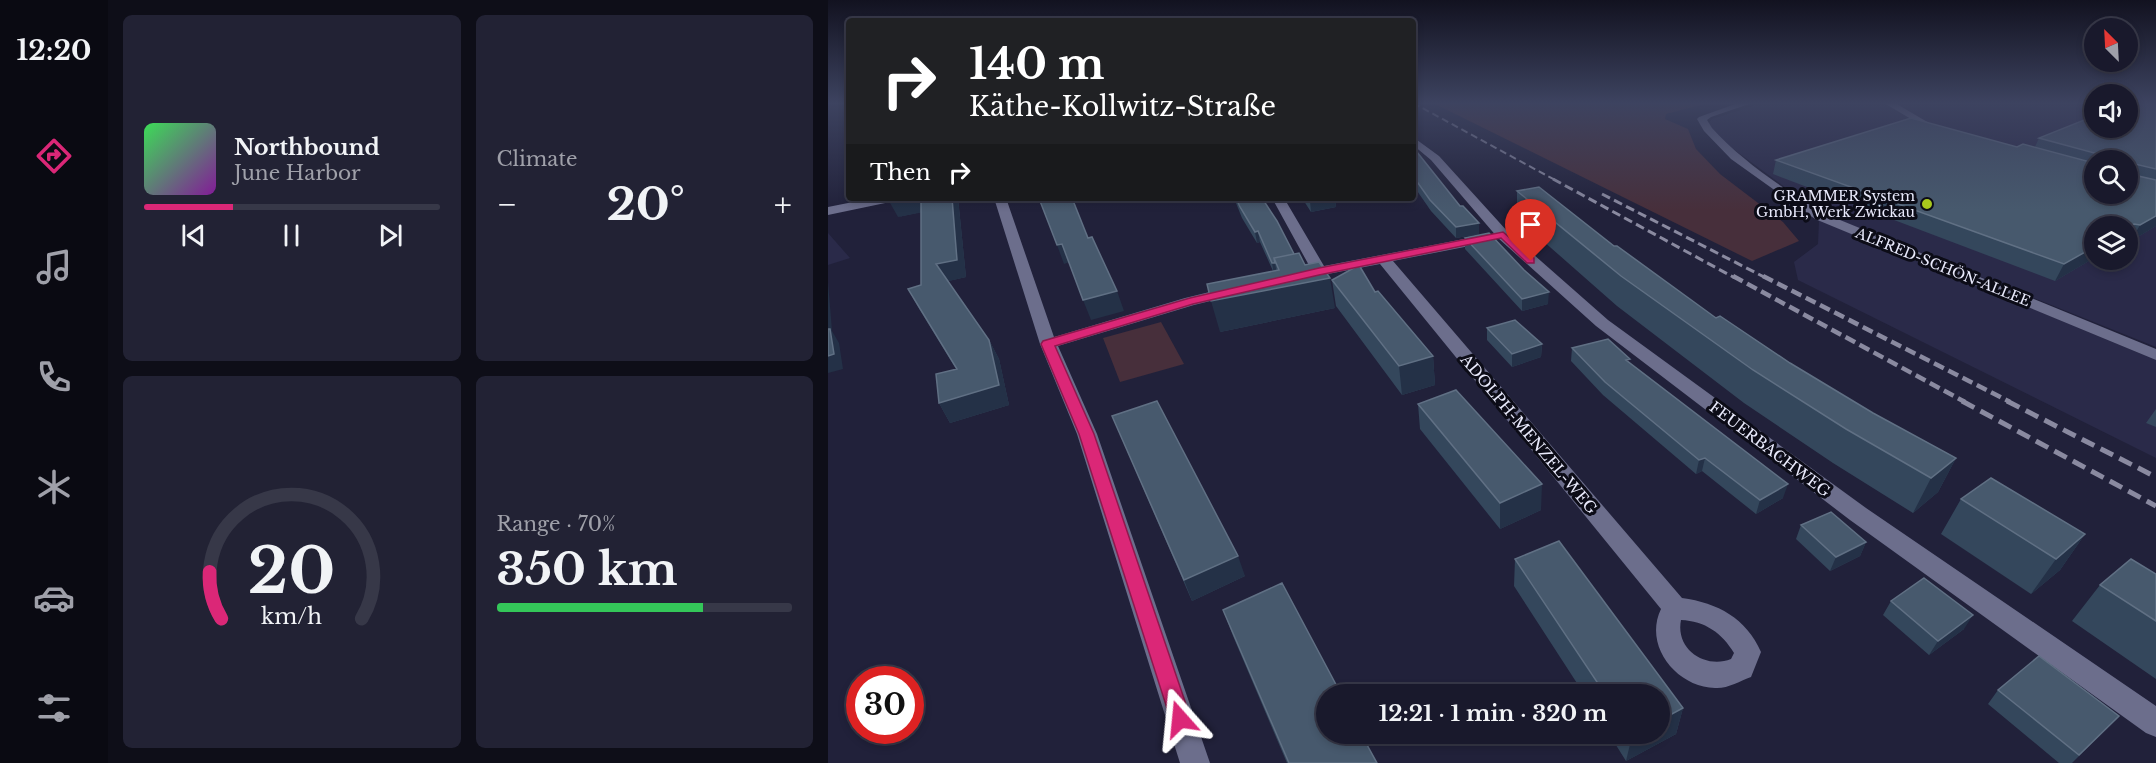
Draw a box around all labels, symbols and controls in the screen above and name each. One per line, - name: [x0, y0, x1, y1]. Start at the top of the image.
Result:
- north arrow: [2084, 18, 2138, 72]
- map controls: [2084, 18, 2138, 270]
- text: 12:20: [17, 34, 91, 67]
- text: 140 m: [969, 38, 1105, 90]
- icon: right: [870, 42, 948, 120]
- button: sound: [2084, 84, 2138, 138]
- text: Käthe-Kollwitz-Straße: [969, 90, 1276, 123]
- text: Northbound: [234, 134, 380, 161]
- icon: directions: [33, 135, 75, 177]
- text: Climate: [497, 147, 577, 171]
- button: search: [2084, 150, 2138, 204]
- icon: right: [943, 156, 976, 189]
- text: Then: [870, 159, 931, 186]
- text: June Harbor: [234, 161, 361, 185]
- text: 20°: [606, 176, 685, 232]
- text: −: [497, 184, 517, 225]
- text: +: [774, 184, 792, 225]
- place label: GRAMMER System GmbH, Werk Zwickau: [1756, 187, 1916, 221]
- marker: GRAMMER System GmbH, Werk Zwickau: [1920, 197, 1934, 211]
- pin: [1505, 199, 1556, 261]
- icon: arrive: [1514, 208, 1547, 241]
- button: layers: [2084, 216, 2138, 270]
- icon: previous: [177, 219, 210, 252]
- icon: pause: [275, 219, 308, 252]
- icon: next: [374, 219, 407, 252]
- street label: ALFRED-SCHÖN-ALLEE: [1852, 222, 2033, 310]
- icon: music: [33, 246, 75, 288]
- street label: ADOLPH-MENZEL-WEG: [1456, 350, 1601, 518]
- icon: phone: [33, 356, 75, 398]
- street label: FEUERBACHWEG: [1706, 397, 1834, 501]
- icon: climate: [33, 466, 75, 508]
- text: Range · 70%: [497, 512, 615, 536]
- text: 20: [248, 532, 336, 610]
- text: 350 km: [497, 541, 678, 597]
- icon: car: [33, 577, 75, 619]
- text: km/h: [261, 603, 322, 630]
- speed limit sign: 30: [846, 666, 924, 744]
- icon: filters: [33, 687, 75, 729]
- position arrow: [1148, 687, 1212, 751]
- text: 12:21 · 1 min · 320 m: [1379, 700, 1607, 727]

